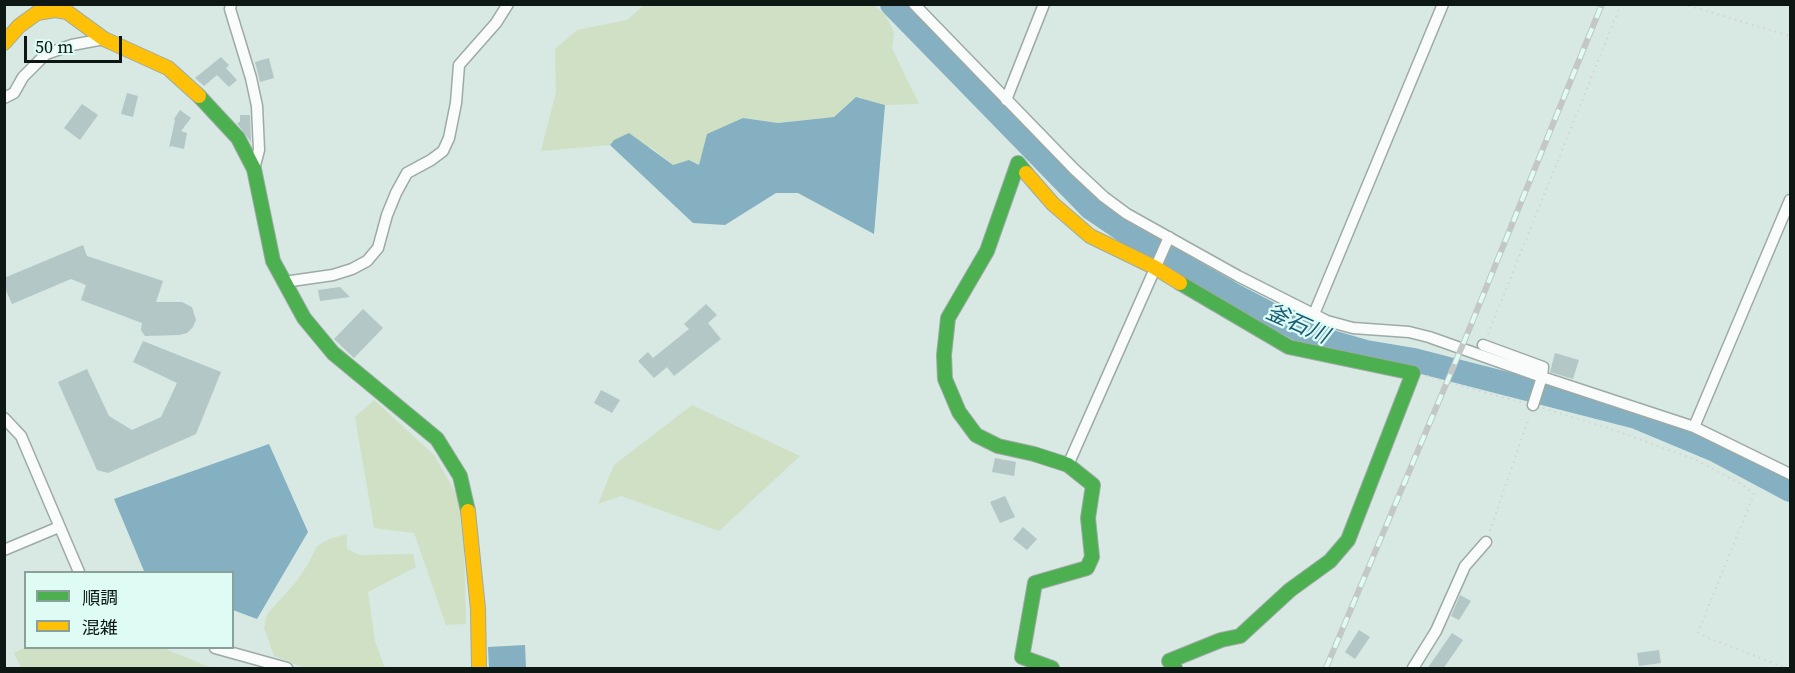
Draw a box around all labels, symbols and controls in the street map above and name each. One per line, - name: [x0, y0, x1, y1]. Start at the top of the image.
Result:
- scale bar: [27, 24, 124, 62]
- text: 50 m: [35, 34, 73, 59]
- water label: 釜石川: [1261, 300, 1333, 350]
- legend: [24, 571, 234, 649]
- text: 順調: [82, 585, 118, 610]
- text: 混雑: [82, 615, 118, 640]

